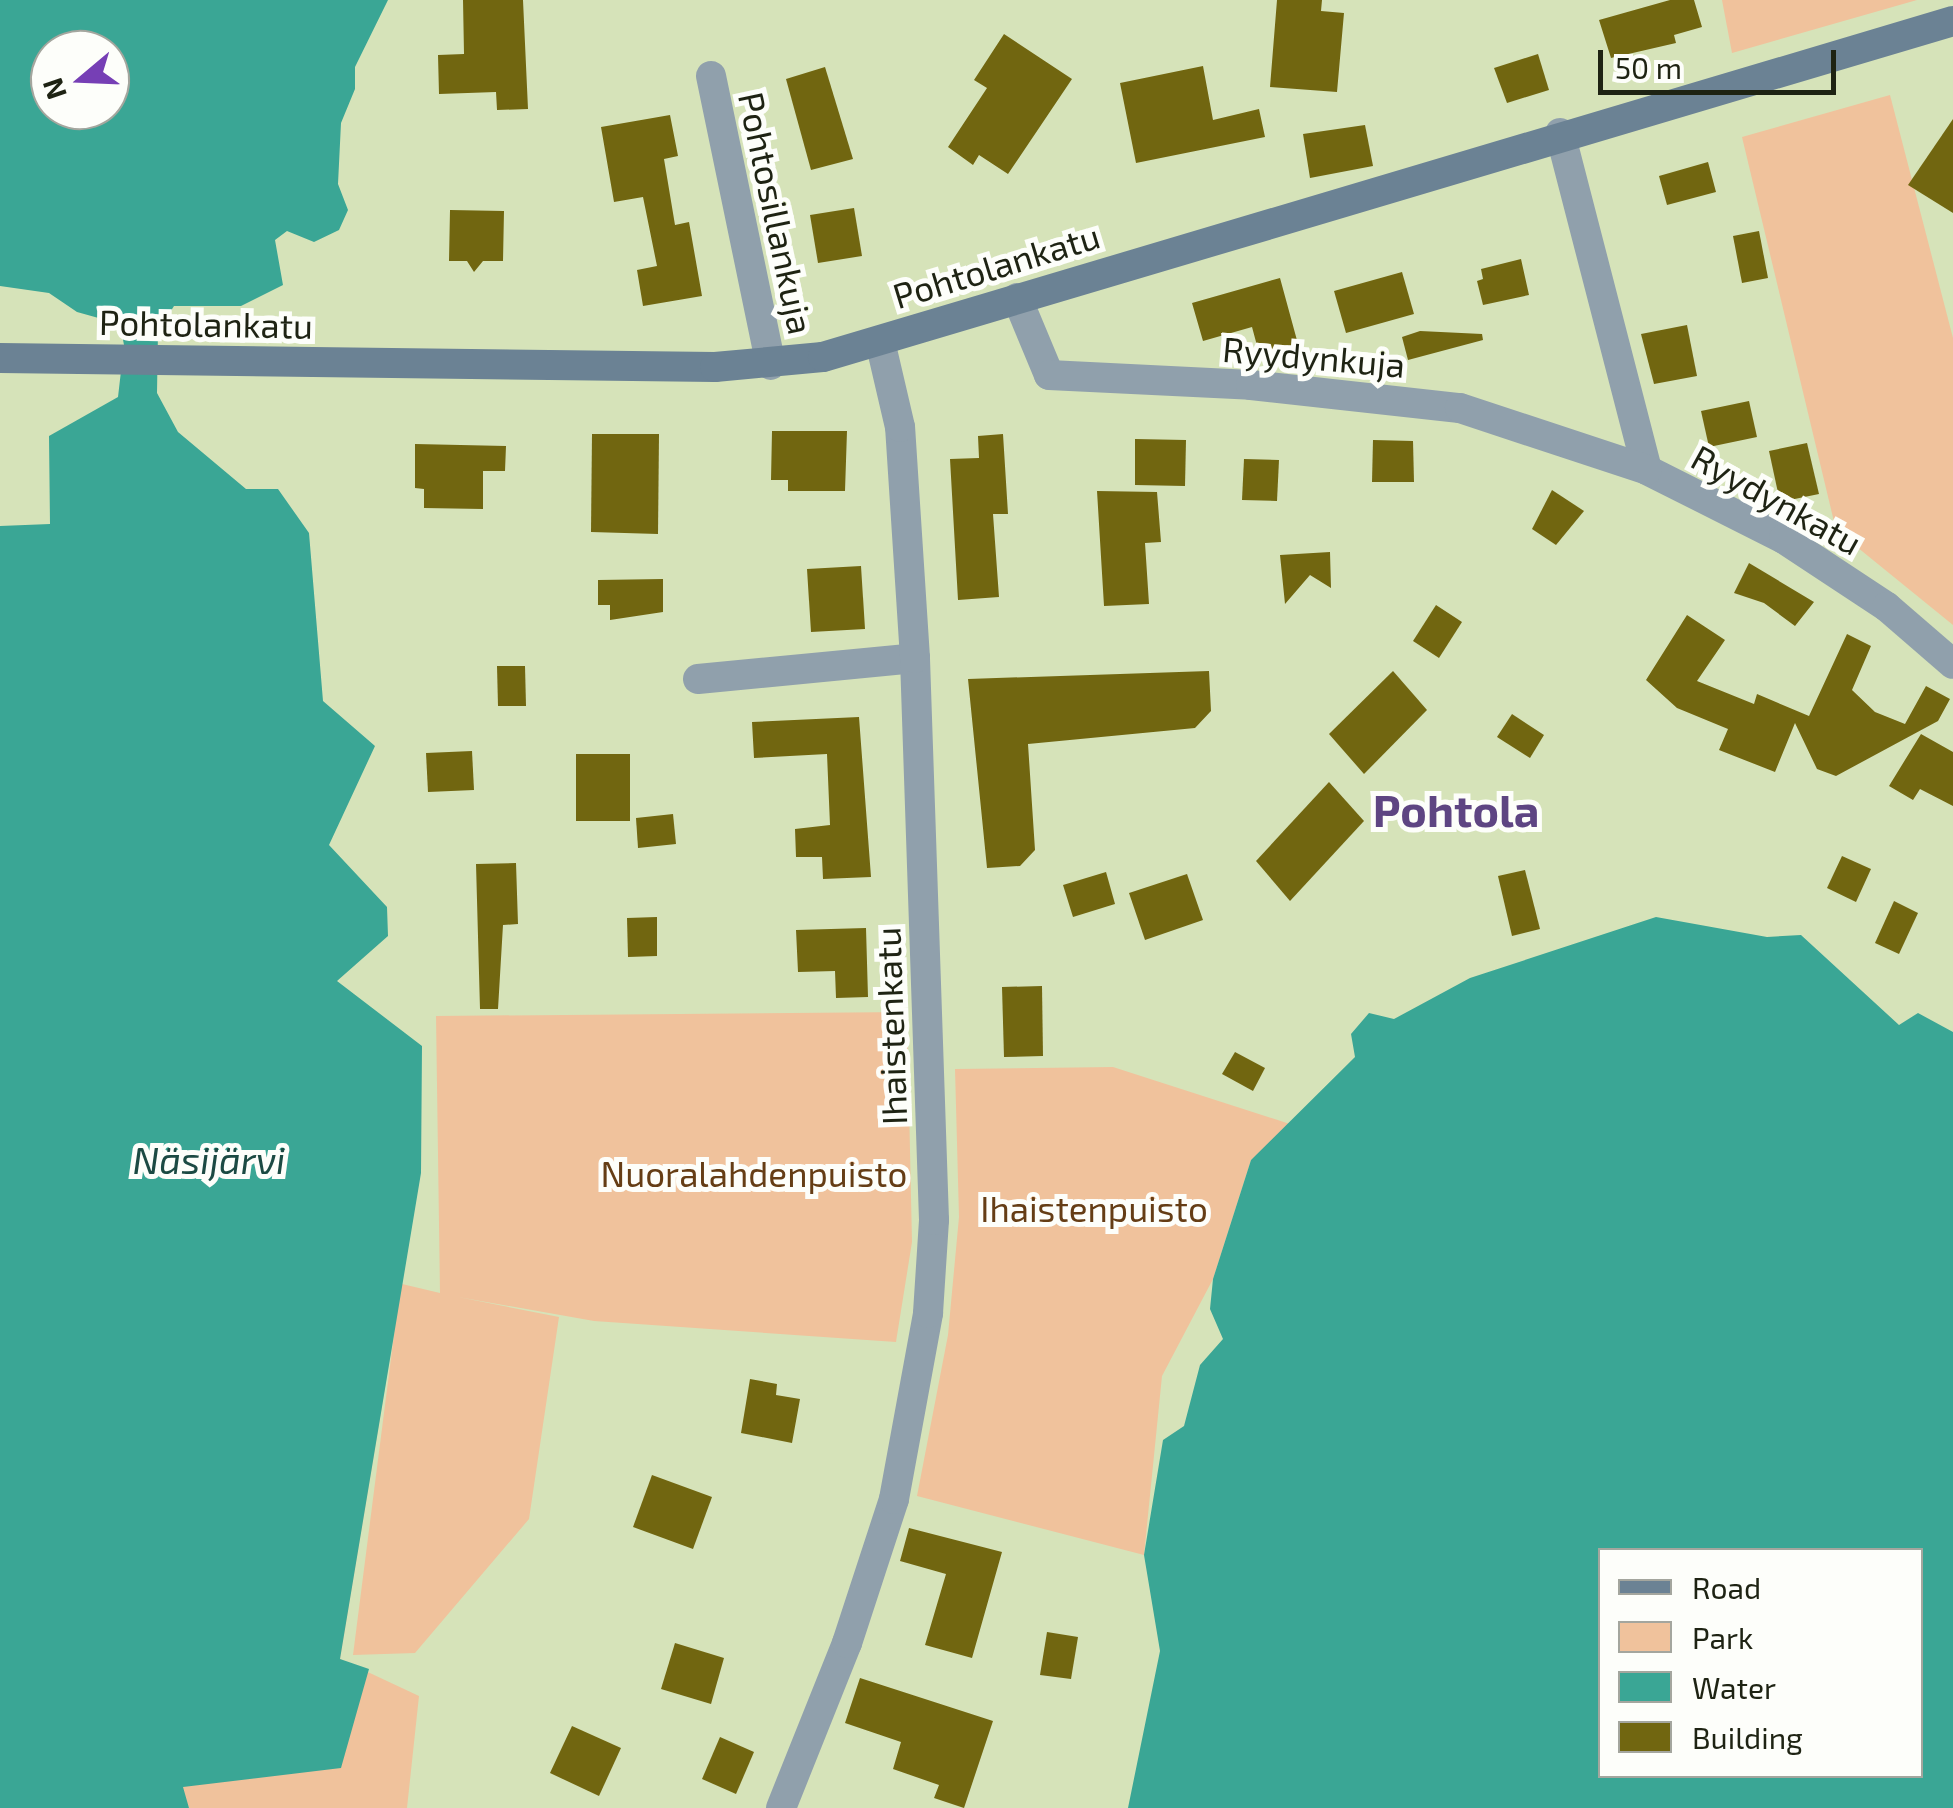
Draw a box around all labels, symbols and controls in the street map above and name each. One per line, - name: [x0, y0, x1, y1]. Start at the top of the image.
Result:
- north arrow: [30, 30, 130, 130]
- scale bar: [1603, 30, 1840, 92]
- text: 50 m: [1615, 49, 1682, 85]
- text: N: [34, 74, 73, 104]
- street label: Pohtosillankuja: [731, 88, 823, 338]
- street label: Pohtolankatu: [887, 214, 1105, 316]
- street label: Pohtolankatu: [99, 300, 313, 346]
- street label: Ryydynkuja: [1221, 327, 1407, 385]
- street label: Ryydynkatu: [1685, 435, 1869, 563]
- district label: Pohtola: [1373, 783, 1539, 837]
- street label: Ihaistenkatu: [866, 926, 914, 1126]
- water label: Näsijärvi: [133, 1137, 285, 1183]
- park label: Nuoralahdenpuisto: [601, 1152, 907, 1194]
- park label: Ihaistenpuisto: [980, 1187, 1208, 1229]
- legend: [1598, 1548, 1923, 1778]
- text: Road: [1692, 1569, 1761, 1605]
- text: Park: [1692, 1619, 1753, 1655]
- text: Water: [1692, 1669, 1776, 1705]
- text: Building: [1692, 1719, 1803, 1755]

